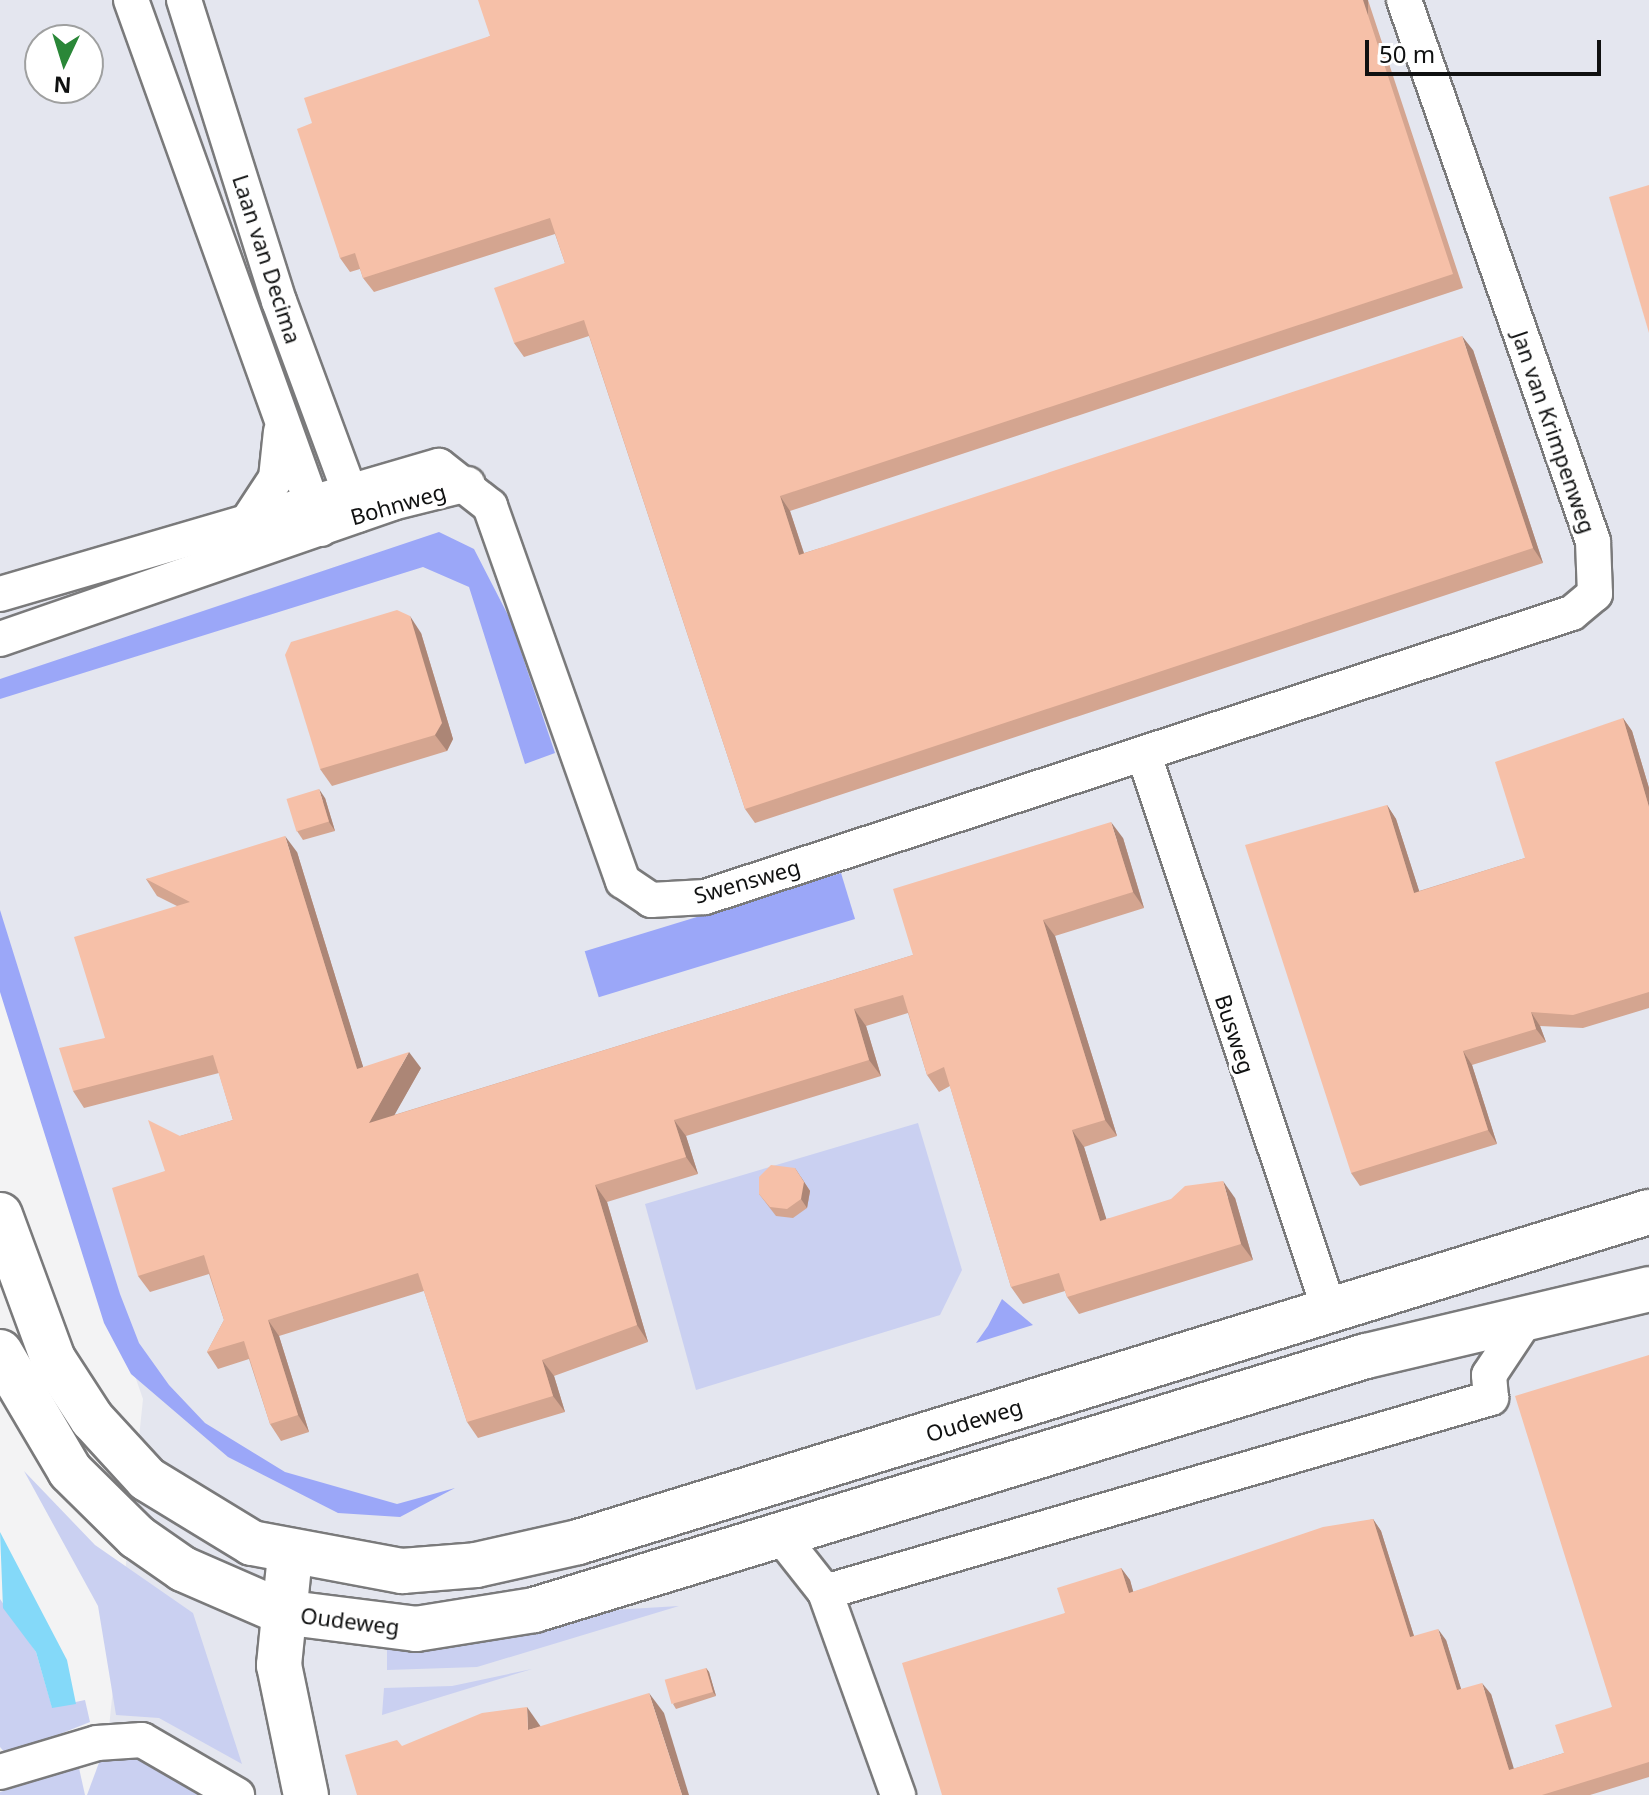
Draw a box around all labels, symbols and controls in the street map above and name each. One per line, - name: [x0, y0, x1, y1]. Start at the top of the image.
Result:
- north arrow: [24, 24, 104, 104]
- scale bar: [1369, 24, 1605, 74]
- text: 50 m: [1379, 37, 1435, 70]
- text: N: [53, 70, 72, 102]
- street label: Laan van Decima: [227, 171, 307, 347]
- street label: Jan van Krimpenweg: [1507, 327, 1601, 537]
- street label: Bohnweg: [347, 478, 449, 530]
- street label: Swensweg: [691, 853, 803, 909]
- street label: Busweg: [1210, 991, 1260, 1077]
- street label: Oudeweg: [923, 1393, 1025, 1447]
- street label: Oudeweg: [299, 1602, 401, 1640]

